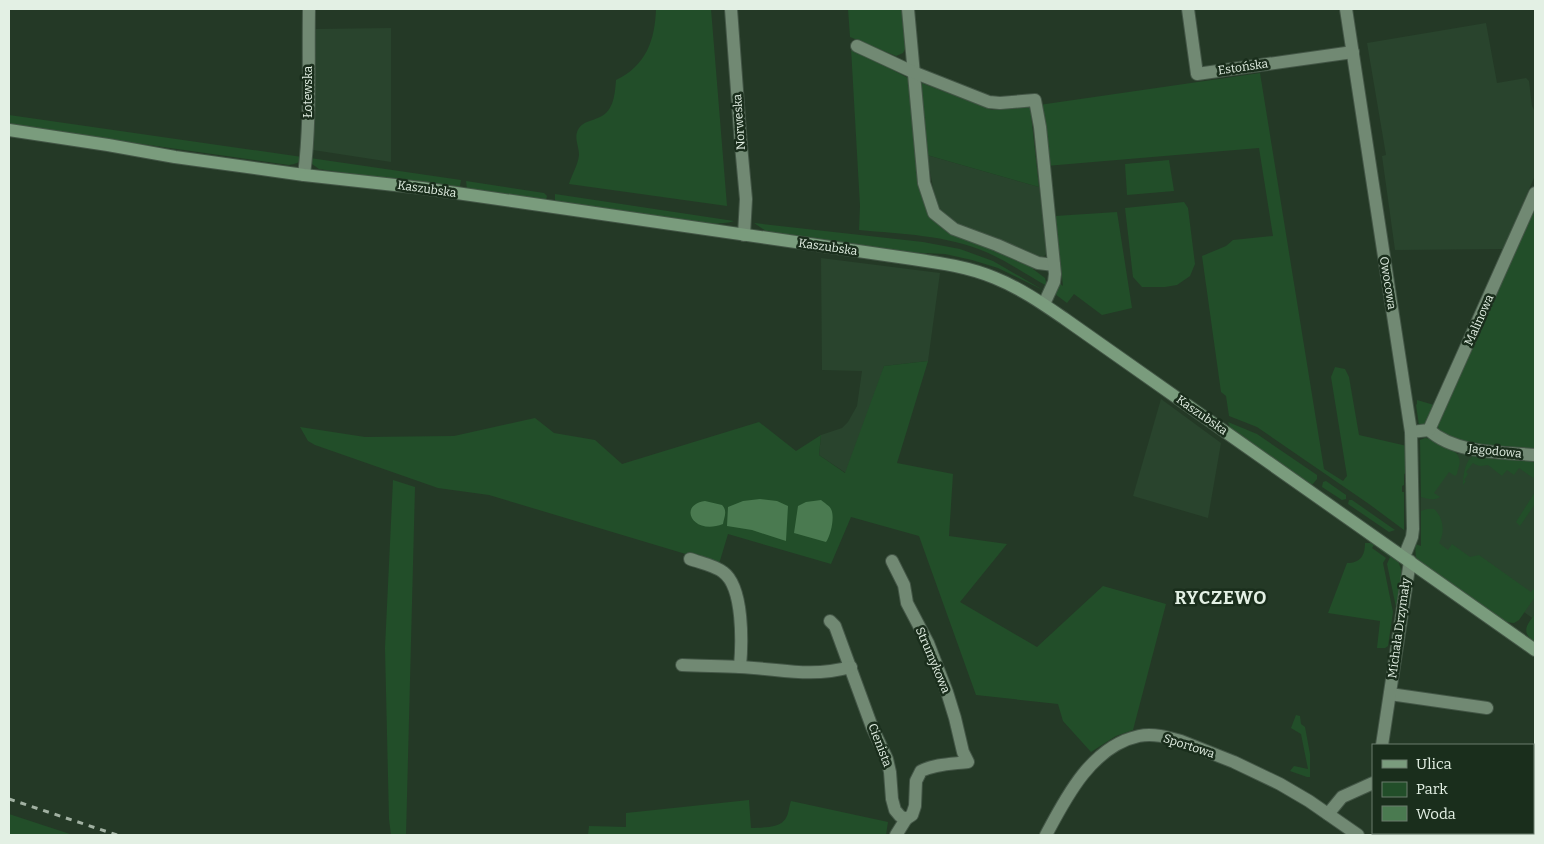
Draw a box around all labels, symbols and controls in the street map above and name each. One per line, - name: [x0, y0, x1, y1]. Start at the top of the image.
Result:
- street label: Estońska: [1217, 57, 1269, 77]
- street label: Łotewska: [301, 65, 315, 118]
- street label: Norweska: [730, 93, 748, 151]
- street label: Kaszubska: [397, 178, 458, 200]
- street label: Kaszubska: [798, 236, 859, 258]
- street label: Owocowa: [1377, 255, 1399, 311]
- street label: Malinowa: [1462, 292, 1497, 348]
- street label: Kaszubska: [1174, 392, 1231, 438]
- street label: Jagodowa: [1467, 441, 1523, 461]
- street label: Michała Drzymały: [1385, 576, 1413, 679]
- district label: RYCZEWO: [1175, 587, 1267, 609]
- street label: Strumykowa: [913, 625, 953, 696]
- street label: Cienista: [865, 721, 895, 769]
- street label: Sportowa: [1162, 731, 1217, 761]
- legend: [1372, 744, 1534, 834]
- text: Ulica: [1416, 755, 1452, 773]
- text: Park: [1416, 780, 1448, 798]
- text: Woda: [1416, 805, 1456, 823]

